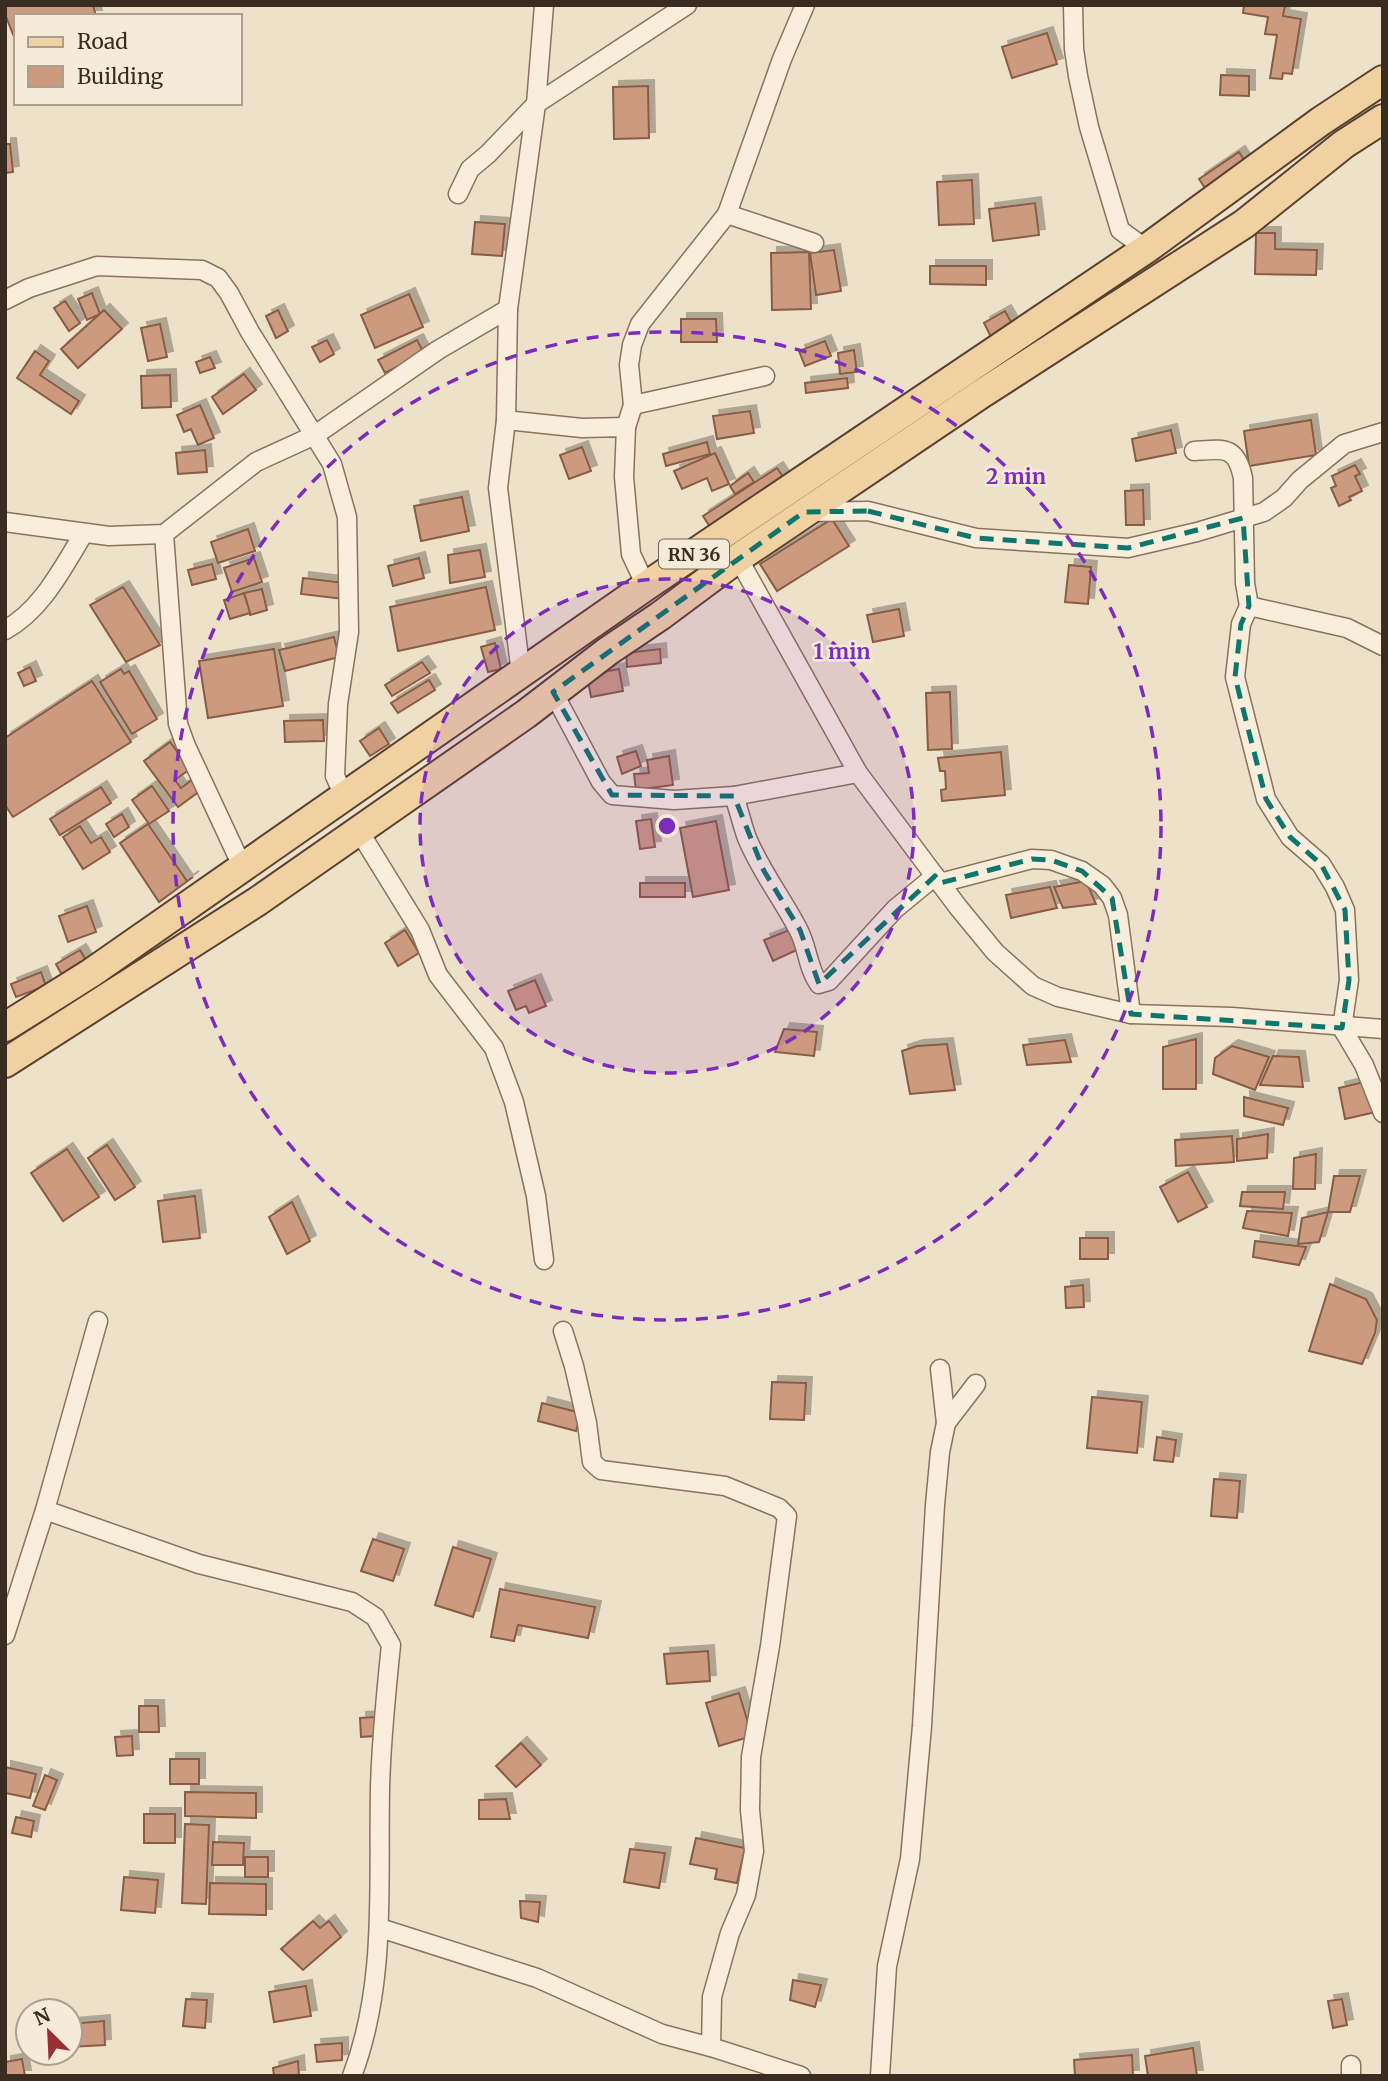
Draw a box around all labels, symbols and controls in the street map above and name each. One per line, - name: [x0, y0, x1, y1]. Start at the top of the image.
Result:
- legend: [14, 14, 242, 105]
- text: Road: [77, 28, 128, 55]
- text: Building: [77, 63, 164, 90]
- text: 2 min: [986, 463, 1046, 490]
- road number: RN 36: [659, 540, 729, 568]
- text: 1 min: [813, 638, 871, 665]
- centre of rings: [655, 814, 679, 838]
- north arrow: [14, 1997, 84, 2067]
- text: N: [30, 2002, 54, 2030]

